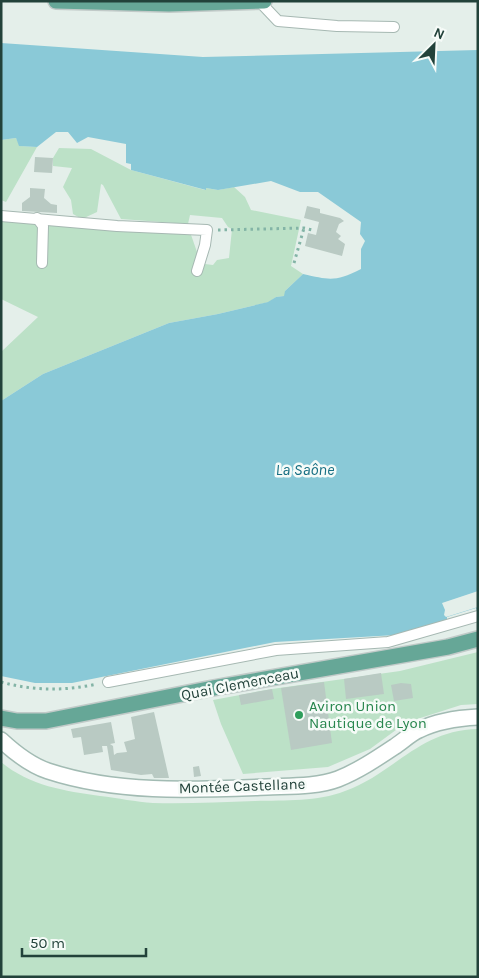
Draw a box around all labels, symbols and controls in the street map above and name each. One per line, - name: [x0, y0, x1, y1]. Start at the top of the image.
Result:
- north arrow: [409, 20, 459, 70]
- text: N: [431, 24, 447, 43]
- water label: La Saône: [276, 460, 335, 479]
- street label: Quai Clemenceau: [179, 664, 301, 704]
- place label: Aviron Union Nautique de Lyon: [309, 697, 427, 732]
- marker: Aviron Union Nautique de Lyon: [293, 709, 305, 721]
- street label: Montée Castellane: [178, 775, 306, 797]
- scale bar: [22, 926, 146, 958]
- text: 50 m: [30, 934, 65, 952]

